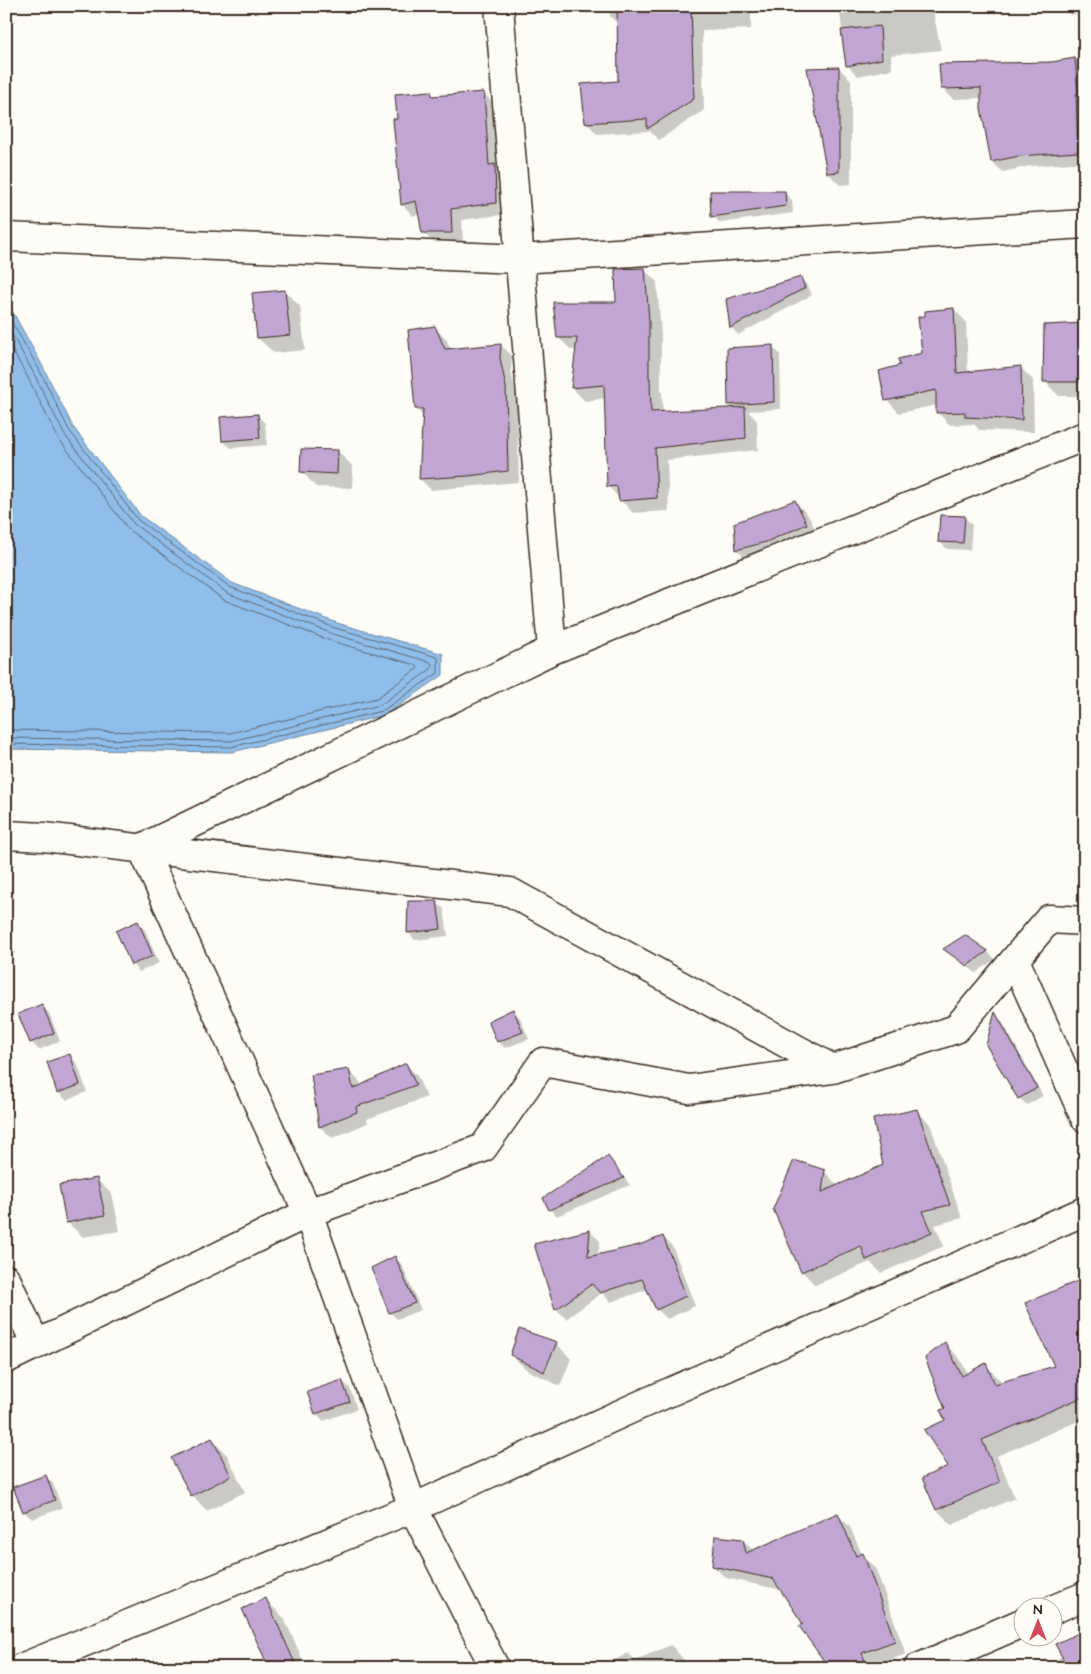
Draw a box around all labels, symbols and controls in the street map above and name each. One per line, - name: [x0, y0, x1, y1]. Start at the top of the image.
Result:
- north arrow: [1014, 1596, 1064, 1646]
- text: N: [1034, 1600, 1043, 1620]

